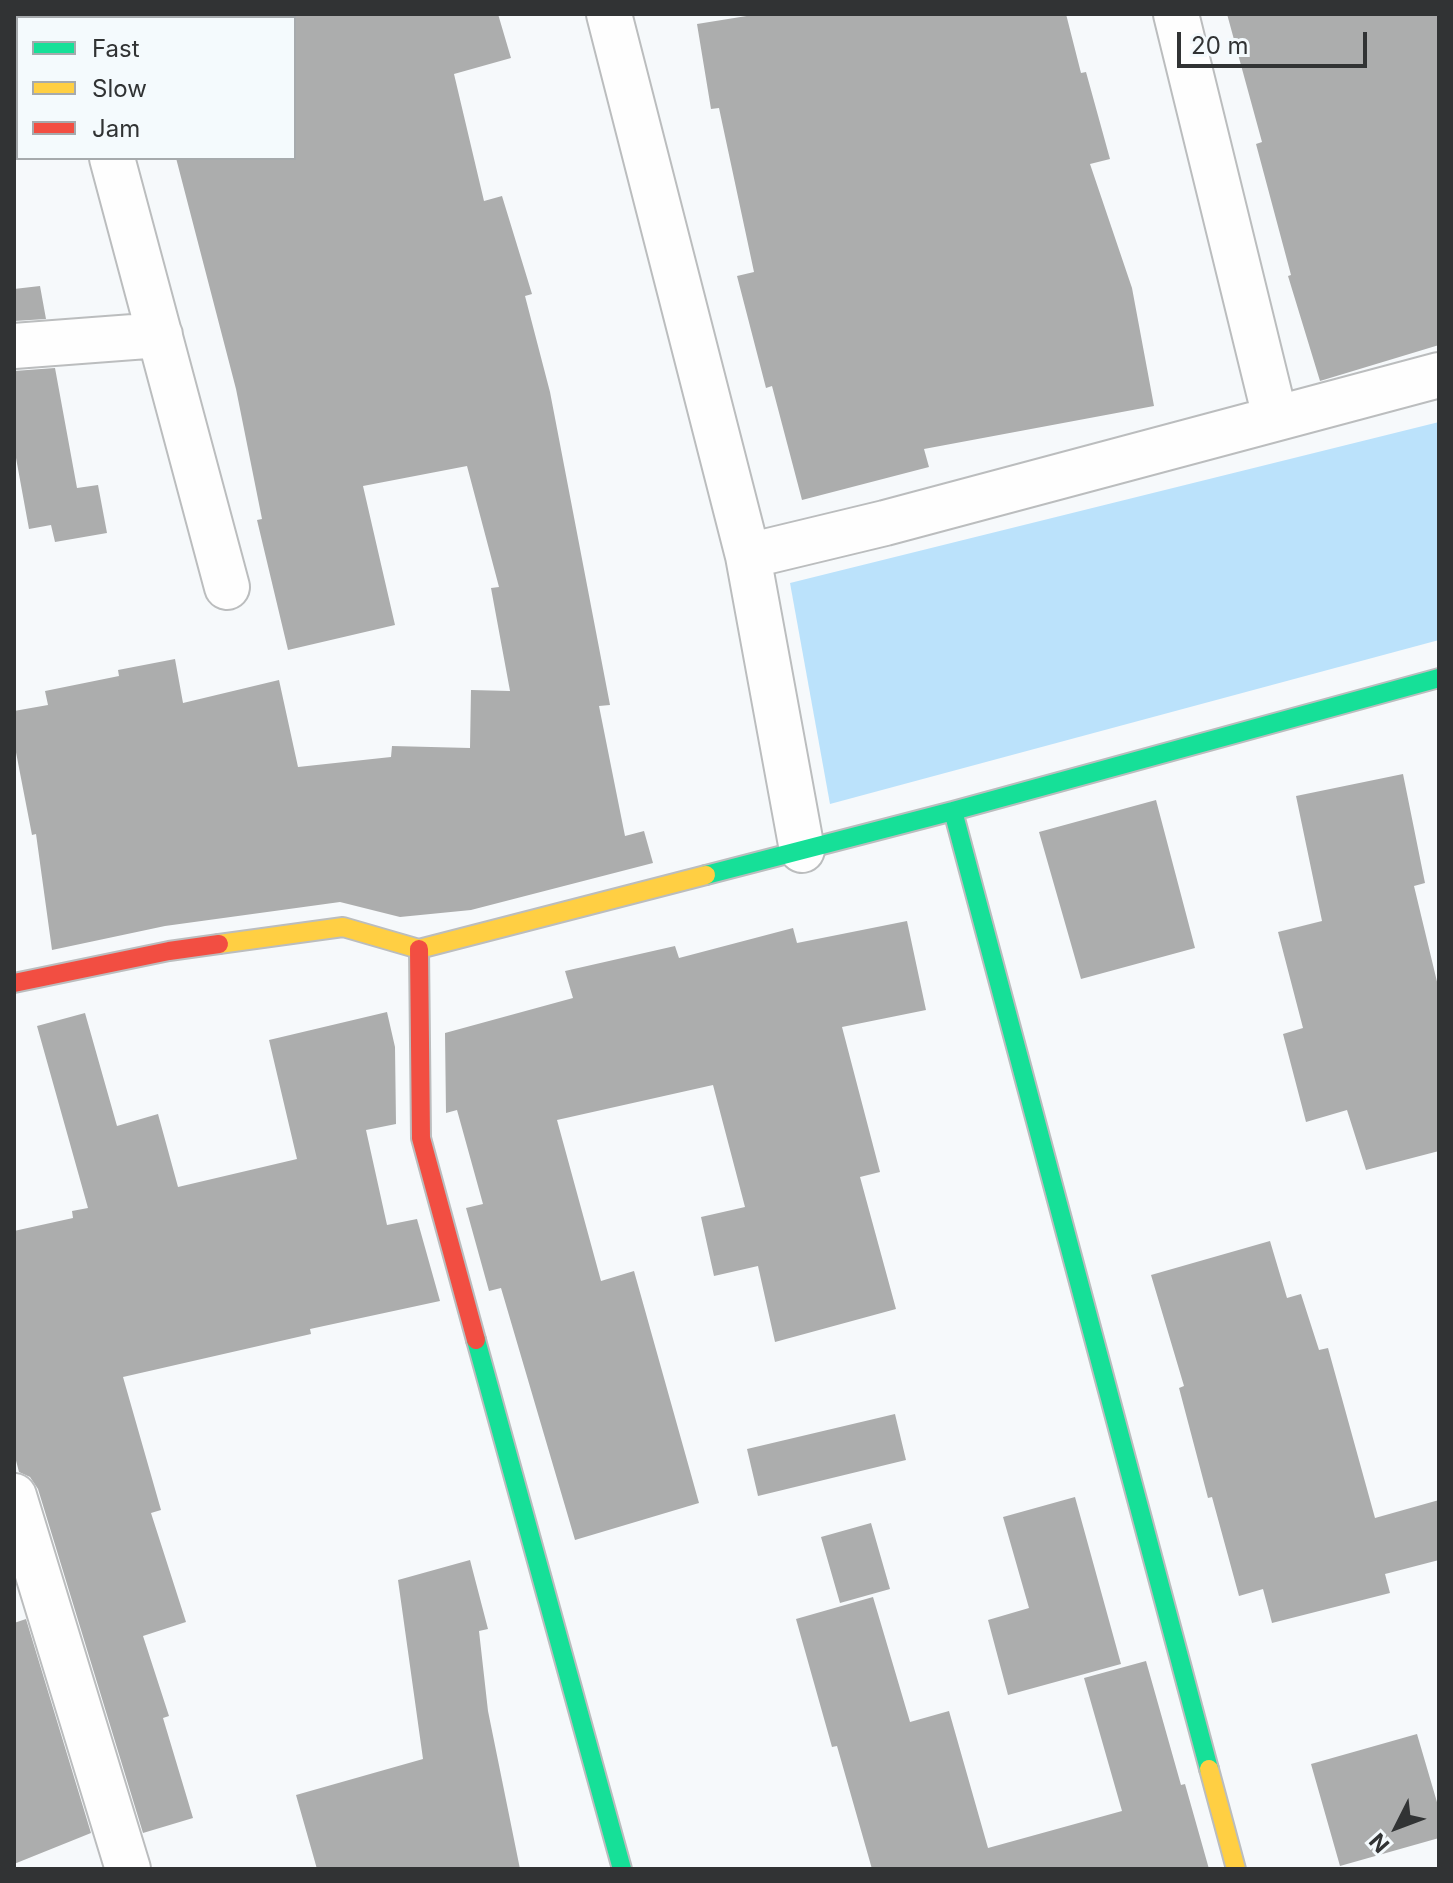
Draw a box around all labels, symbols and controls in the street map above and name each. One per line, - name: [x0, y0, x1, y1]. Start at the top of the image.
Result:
- legend: [16, 16, 296, 160]
- scale bar: [1181, 16, 1371, 66]
- text: 20 m: [1191, 31, 1249, 60]
- text: Fast: [92, 34, 140, 63]
- text: Slow: [92, 74, 147, 103]
- text: Jam: [92, 114, 140, 143]
- north arrow: [1357, 1787, 1437, 1867]
- text: N: [1364, 1828, 1394, 1858]

